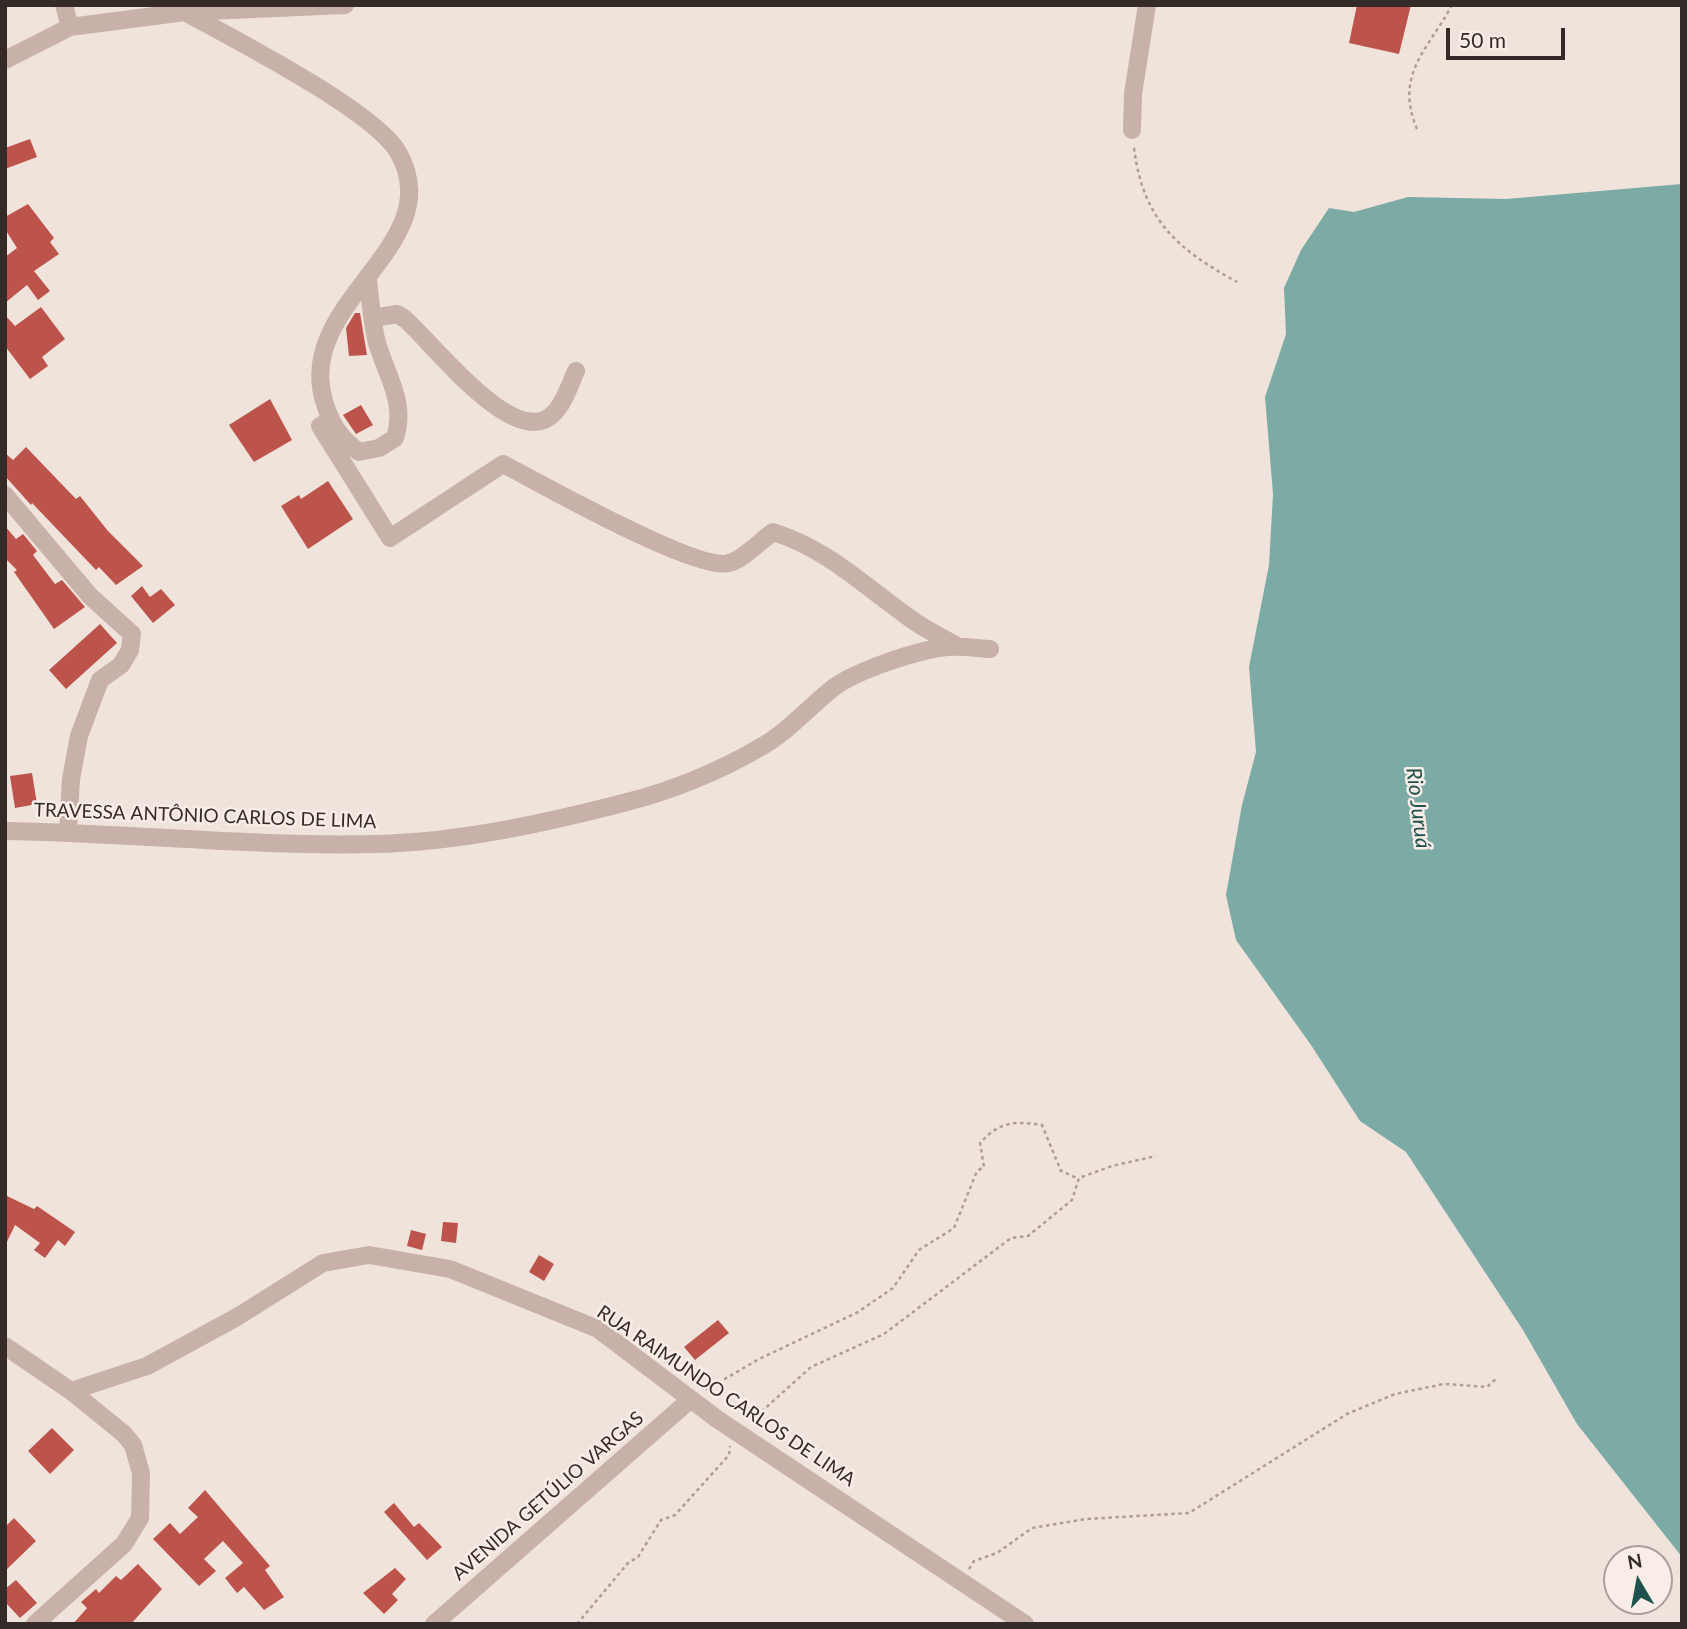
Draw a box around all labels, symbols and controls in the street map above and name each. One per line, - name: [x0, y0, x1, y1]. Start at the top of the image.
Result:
- scale bar: [1449, 14, 1568, 58]
- text: 50 m: [1459, 27, 1506, 52]
- water label: Rio Juruá: [1401, 766, 1435, 850]
- street label: TRAVESSA ANTÔNIO CARLOS DE LIMA: [33, 799, 377, 833]
- street label: RUA RAIMUNDO CARLOS DE LIMA: [592, 1301, 860, 1491]
- street label: AVENIDA GETÚLIO VARGAS: [448, 1407, 648, 1585]
- north arrow: [1603, 1545, 1673, 1615]
- text: N: [1625, 1548, 1644, 1573]

